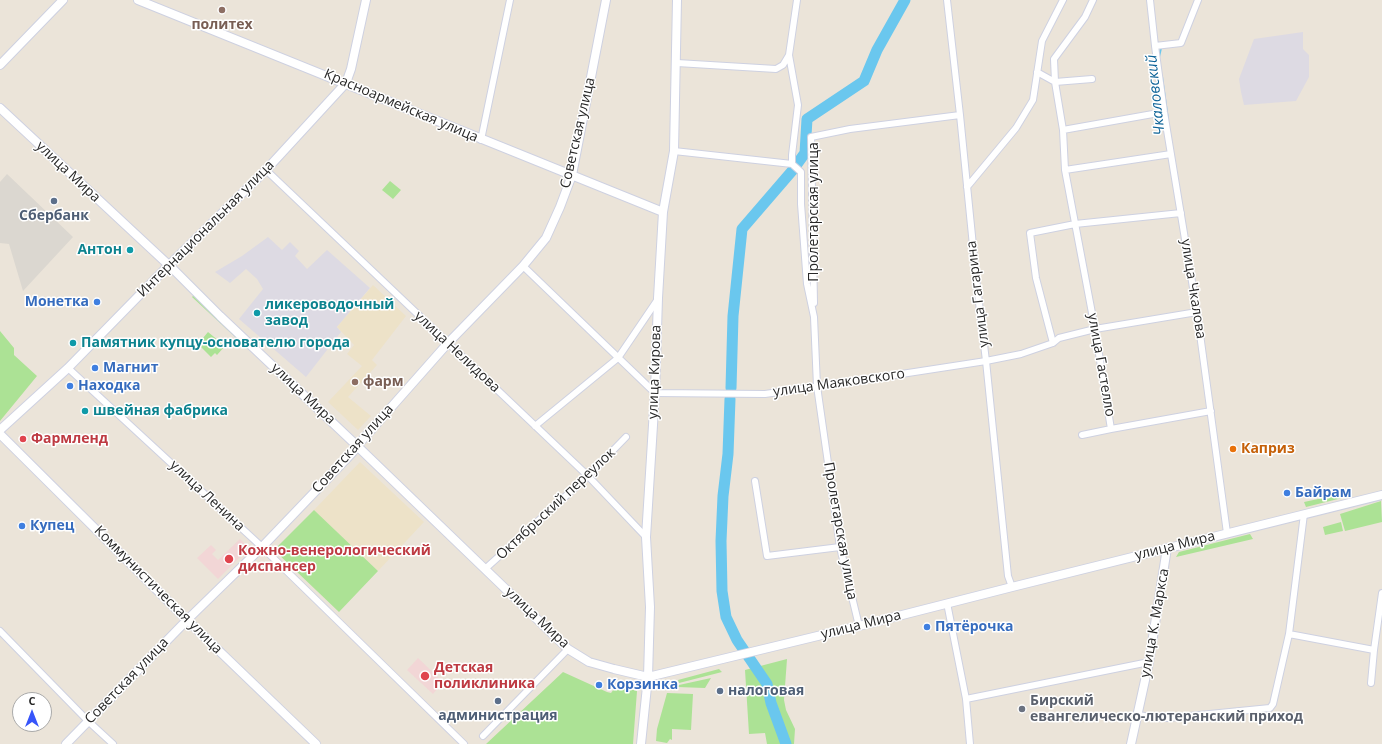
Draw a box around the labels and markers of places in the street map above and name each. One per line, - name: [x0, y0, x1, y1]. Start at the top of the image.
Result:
- marker: политех: [217, 5, 227, 15]
- place label: политех: [191, 17, 253, 33]
- marker: Сбербанк: [49, 196, 59, 206]
- place label: Сбербанк: [19, 208, 89, 224]
- place label: Антон: [77, 242, 122, 258]
- marker: Антон: [125, 245, 135, 255]
- place label: Монетка: [25, 294, 89, 310]
- marker: Монетка: [92, 297, 102, 307]
- place label: ликероводочный завод: [265, 297, 394, 330]
- marker: ликероводочный завод: [252, 308, 262, 318]
- place label: Памятник купцу-основателю города: [81, 335, 350, 351]
- marker: Памятник купцу-основателю города: [68, 338, 78, 348]
- place label: Магнит: [103, 360, 158, 376]
- marker: Магнит: [90, 363, 100, 373]
- place label: фарм: [363, 374, 404, 390]
- marker: фарм: [350, 377, 360, 387]
- place label: Находка: [78, 378, 140, 394]
- marker: Находка: [65, 381, 75, 391]
- place label: швейная фабрика: [93, 403, 228, 419]
- marker: швейная фабрика: [80, 406, 90, 416]
- place label: Фармленд: [31, 431, 108, 447]
- marker: Фармленд: [18, 434, 28, 444]
- place label: Каприз: [1241, 441, 1295, 457]
- marker: Каприз: [1228, 444, 1238, 454]
- place label: Байрам: [1295, 485, 1352, 501]
- marker: Байрам: [1282, 488, 1292, 498]
- place label: Купец: [30, 518, 74, 534]
- marker: Купец: [17, 521, 27, 531]
- place label: Кожно-венерологический диспансер: [238, 543, 431, 576]
- marker: Кожно-венерологический диспансер: [223, 553, 235, 565]
- place label: Пятёрочка: [935, 619, 1014, 635]
- marker: Пятёрочка: [922, 622, 932, 632]
- place label: Детская поликлиника: [434, 660, 535, 692]
- marker: Детская поликлиника: [419, 670, 431, 682]
- place label: Корзинка: [607, 677, 678, 693]
- marker: Корзинка: [594, 680, 604, 690]
- place label: налоговая: [728, 683, 804, 699]
- marker: налоговая: [715, 686, 725, 696]
- place label: Бирский евангелическо-лютеранский приход: [1030, 693, 1303, 726]
- marker: администрация: [493, 696, 503, 706]
- marker: Бирский евангелическо-лютеранский приход: [1017, 704, 1027, 714]
- place label: администрация: [438, 708, 558, 724]

